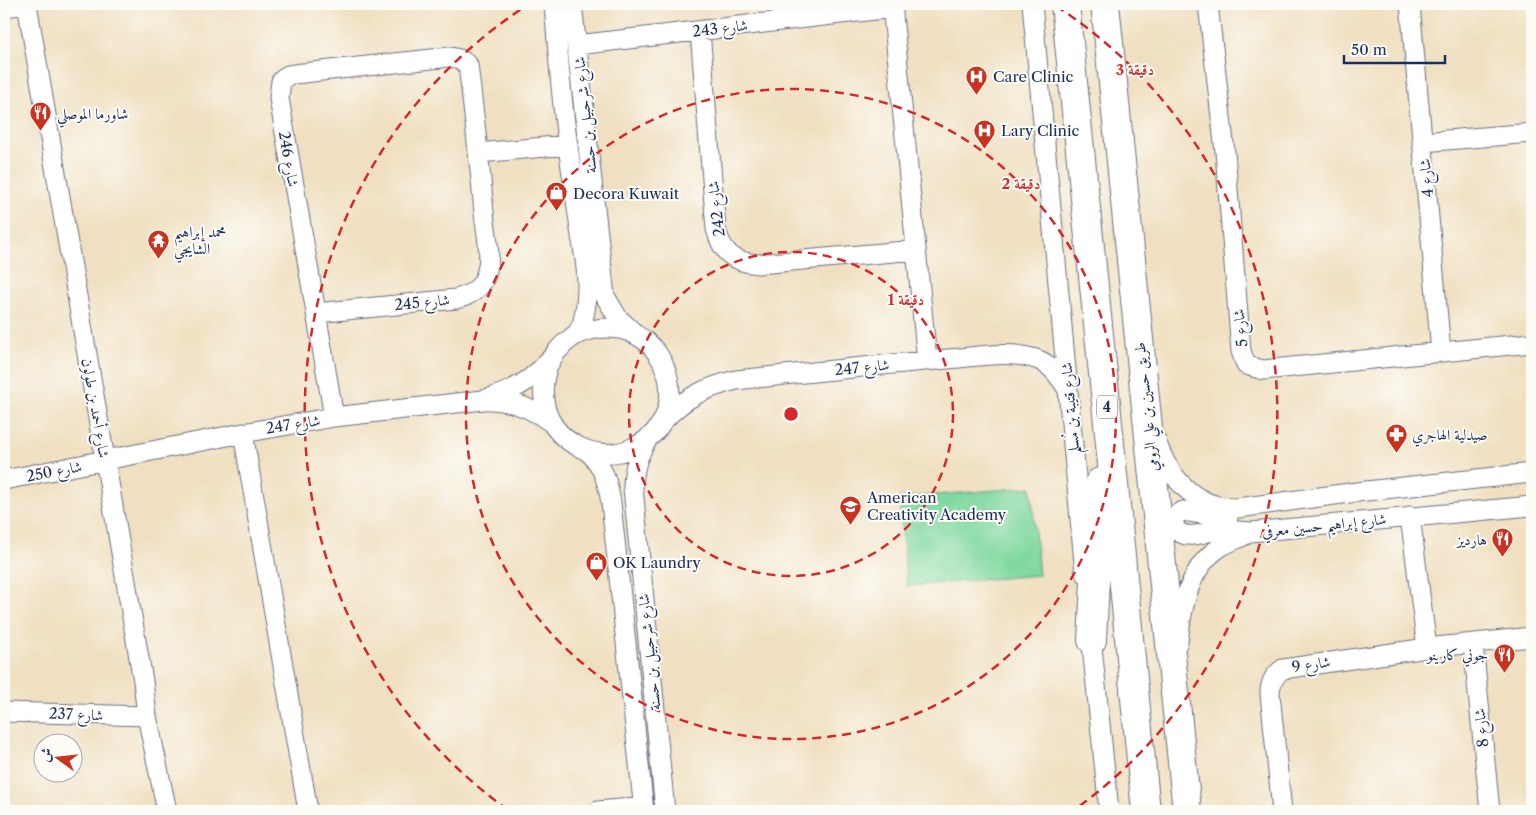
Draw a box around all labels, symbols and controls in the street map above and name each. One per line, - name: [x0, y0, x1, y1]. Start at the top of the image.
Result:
- street label: شارع 243: [691, 15, 749, 45]
- scale bar: [1344, 32, 1445, 64]
- text: 50 m: [1351, 40, 1387, 59]
- street label: شارع شرحبيل بن حسنة: [569, 55, 605, 174]
- text: 3 دقيقة: [1116, 60, 1154, 79]
- hospital icon: Care Clinic: [965, 64, 989, 95]
- place label: Care Clinic: [993, 67, 1074, 86]
- restaurant icon: شاورما الموصلي: [29, 101, 53, 132]
- place label: شاورما الموصلي: [57, 104, 128, 128]
- hospital icon: Lary Clinic: [973, 118, 997, 149]
- place label: Lary Clinic: [1001, 121, 1079, 140]
- street label: شارع 246: [271, 130, 303, 189]
- street label: شارع 4: [1415, 158, 1441, 198]
- text: 2 دقيقة: [1002, 174, 1040, 193]
- street label: شارع 242: [703, 180, 733, 238]
- shop icon: Decora Kuwait: [545, 181, 569, 212]
- place label: Decora Kuwait: [573, 184, 680, 203]
- place label: محمد إبراهيم الشايجي: [174, 222, 226, 263]
- temple icon: محمد إبراهيم الشايجي: [146, 228, 170, 259]
- street label: شارع 245: [393, 290, 451, 318]
- text: 1 دقيقة: [888, 290, 924, 309]
- street label: شارع 5: [1229, 308, 1255, 348]
- street label: طريق حسين بن علي الرومي: [1130, 341, 1167, 473]
- street label: شارع 247: [834, 355, 891, 383]
- street label: شارع أحمد بن طولون: [74, 357, 115, 460]
- street label: شارع قتيبة بن مُسلم: [1054, 361, 1089, 455]
- road number: 4: [1097, 396, 1117, 418]
- centre of rings: [782, 405, 800, 423]
- street label: شارع 247: [264, 410, 322, 442]
- pharmacy icon: صيدلية الهاجري: [1384, 422, 1408, 453]
- place label: صيدلية الهاجري: [1412, 425, 1487, 447]
- street label: شارع 250: [25, 456, 84, 490]
- place label: American Creativity Academy: [866, 488, 1007, 524]
- school or university icon: American Creativity Academy: [839, 494, 863, 525]
- street label: شارع إبراهيم حسين معرفي: [1261, 509, 1388, 547]
- restaurant icon: هارديز: [1491, 527, 1515, 558]
- place label: هارديز: [1455, 530, 1487, 549]
- shop icon: OK Laundry: [585, 550, 609, 581]
- place label: OK Laundry: [613, 553, 701, 572]
- street label: شارع شرحبيل بن حسنة: [633, 592, 669, 711]
- restaurant icon: جوني كارينو: [1492, 642, 1516, 673]
- place label: جوني كارينو: [1425, 645, 1488, 667]
- street label: شارع 9: [1290, 652, 1332, 680]
- street label: شارع 237: [48, 704, 103, 728]
- street label: شارع 8: [1470, 707, 1496, 748]
- north arrow: [32, 732, 82, 782]
- text: ش: [35, 745, 56, 764]

